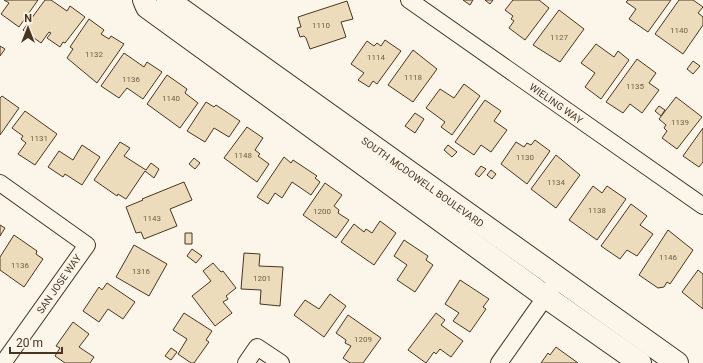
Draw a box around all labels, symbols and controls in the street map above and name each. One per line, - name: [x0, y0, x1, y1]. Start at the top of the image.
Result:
- north arrow: [8, 8, 48, 48]
- text: N: [24, 12, 32, 25]
- house number: 1110: [312, 21, 330, 30]
- house number: 1140: [670, 26, 688, 35]
- house number: 1127: [550, 33, 568, 42]
- house number: 1132: [85, 50, 103, 59]
- house number: 1114: [367, 53, 385, 62]
- house number: 1118: [404, 73, 422, 82]
- house number: 1136: [122, 75, 140, 84]
- street label: WIELING WAY: [528, 81, 585, 126]
- house number: 1135: [626, 82, 644, 91]
- house number: 1140: [162, 94, 180, 103]
- house number: 1139: [671, 118, 689, 127]
- house number: 1131: [30, 134, 48, 143]
- street label: SOUTH MCDOWELL BOULEVARD: [360, 134, 486, 229]
- house number: 1148: [234, 151, 252, 160]
- house number: 1130: [516, 153, 534, 162]
- house number: 1134: [547, 178, 565, 187]
- house number: 1138: [588, 206, 606, 215]
- house number: 1200: [313, 207, 331, 216]
- house number: 1143: [143, 214, 161, 223]
- street label: SAN JOSE WAY: [35, 252, 83, 316]
- house number: 1146: [659, 253, 677, 262]
- house number: 1136: [11, 261, 29, 270]
- house number: 1316: [132, 267, 150, 276]
- house number: 1201: [253, 274, 271, 283]
- scale bar: [10, 329, 62, 355]
- house number: 1209: [354, 335, 372, 344]
- text: 20 m: [16, 336, 43, 350]

